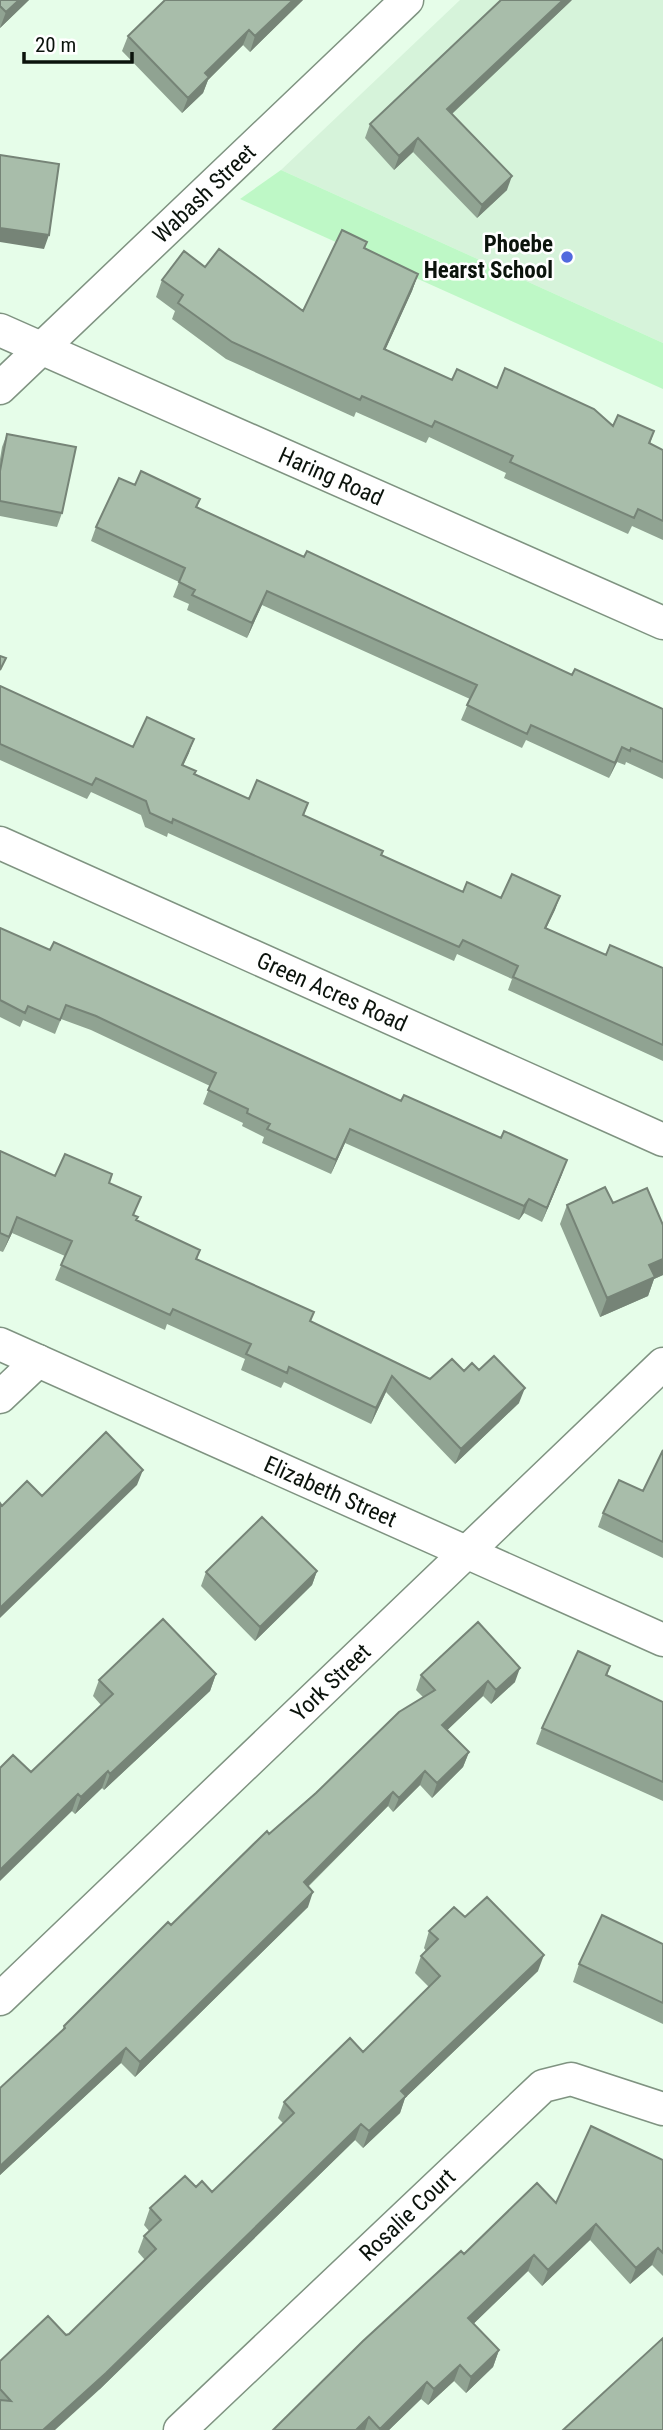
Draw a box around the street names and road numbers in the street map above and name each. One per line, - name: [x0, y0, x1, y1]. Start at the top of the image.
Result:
- street label: Wabash Street: [148, 139, 261, 249]
- street label: Haring Road: [274, 442, 387, 512]
- street label: Green Acres Road: [253, 947, 411, 1038]
- street label: Elizabeth Street: [260, 1451, 401, 1533]
- street label: York Street: [286, 1638, 376, 1727]
- street label: Rosalie Court: [354, 2163, 461, 2267]

